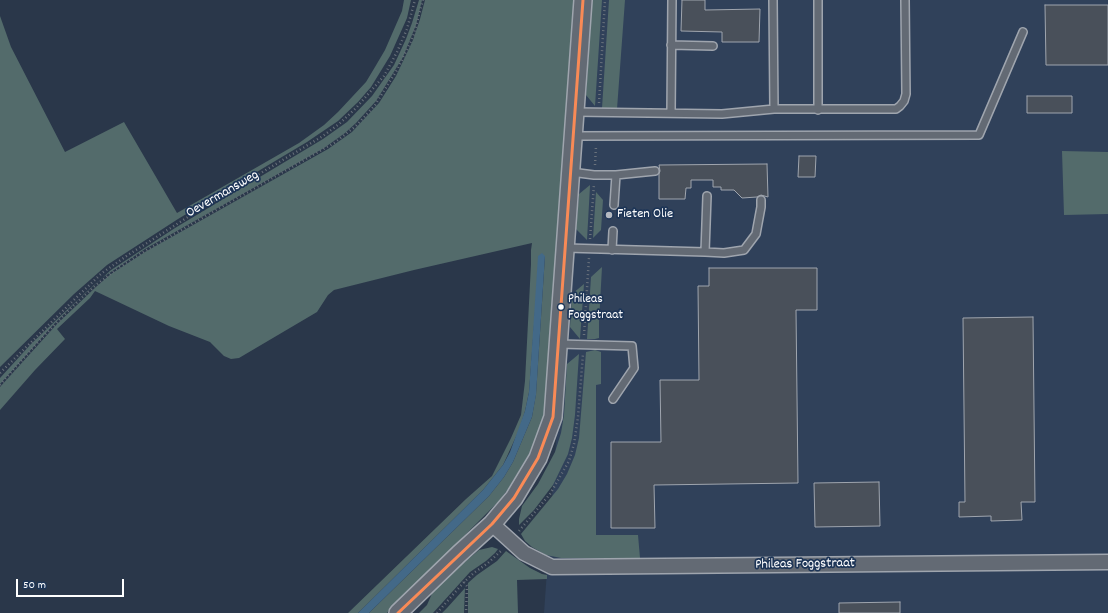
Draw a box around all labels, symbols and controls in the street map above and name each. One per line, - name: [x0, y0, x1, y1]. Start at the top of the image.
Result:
- street label: Oevermansweg: [184, 167, 262, 223]
- place label: Fieten Olie: [617, 207, 673, 223]
- marker: Fieten Olie: [604, 210, 614, 220]
- place label: Phileas Foggstraat: [568, 292, 623, 323]
- marker: Phileas Foggstraat: [556, 302, 566, 312]
- street label: Phileas Foggstraat: [755, 556, 855, 574]
- scale bar: [18, 571, 126, 597]
- text: 50 m: [23, 577, 46, 594]

